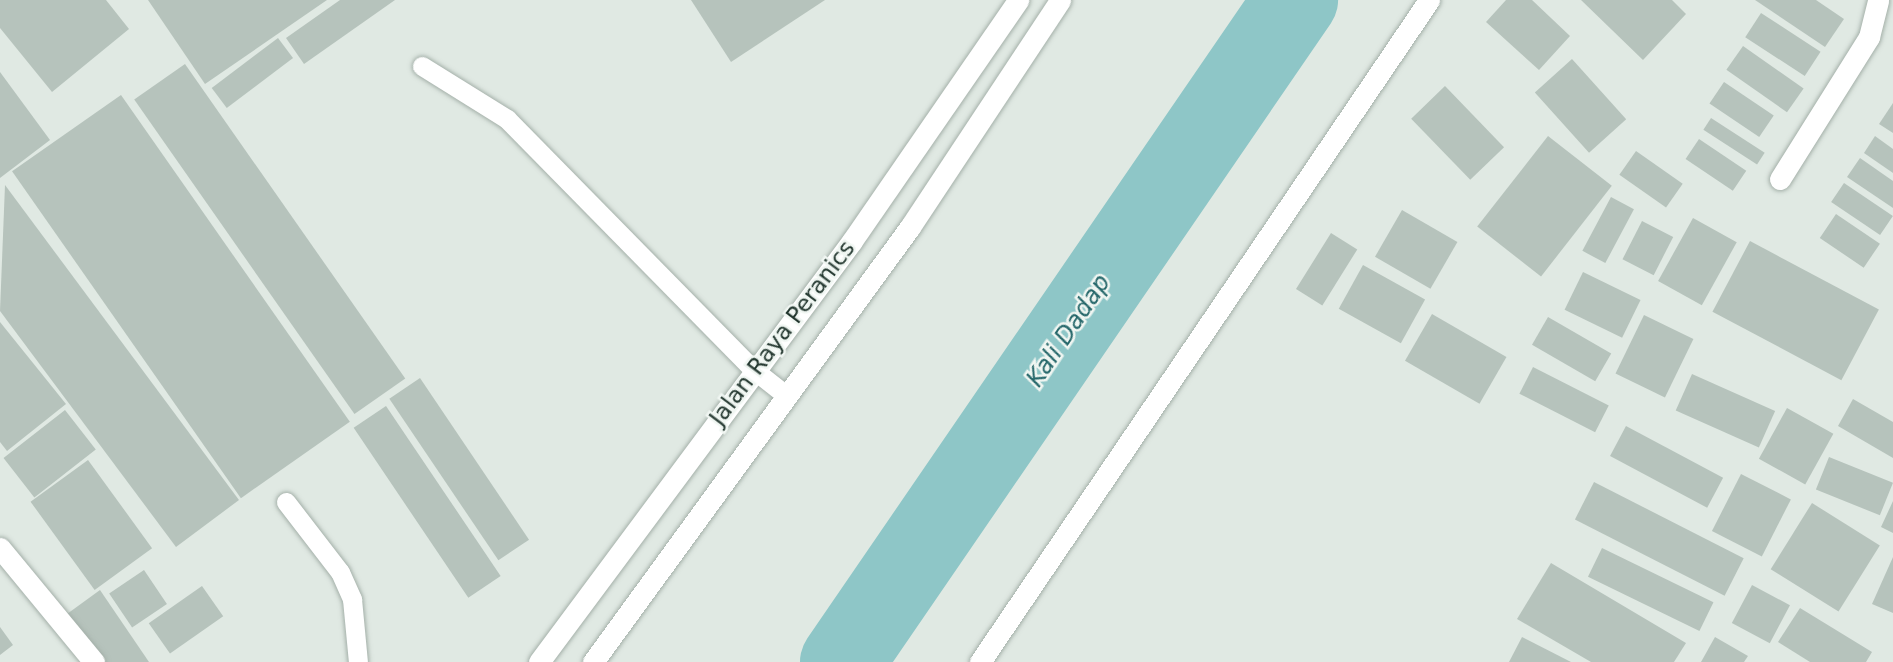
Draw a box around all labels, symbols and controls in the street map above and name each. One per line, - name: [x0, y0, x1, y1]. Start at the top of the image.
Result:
- street label: Jalan Raya Peranics: [704, 235, 860, 431]
- water label: Kali Dadap: [1021, 270, 1117, 392]

